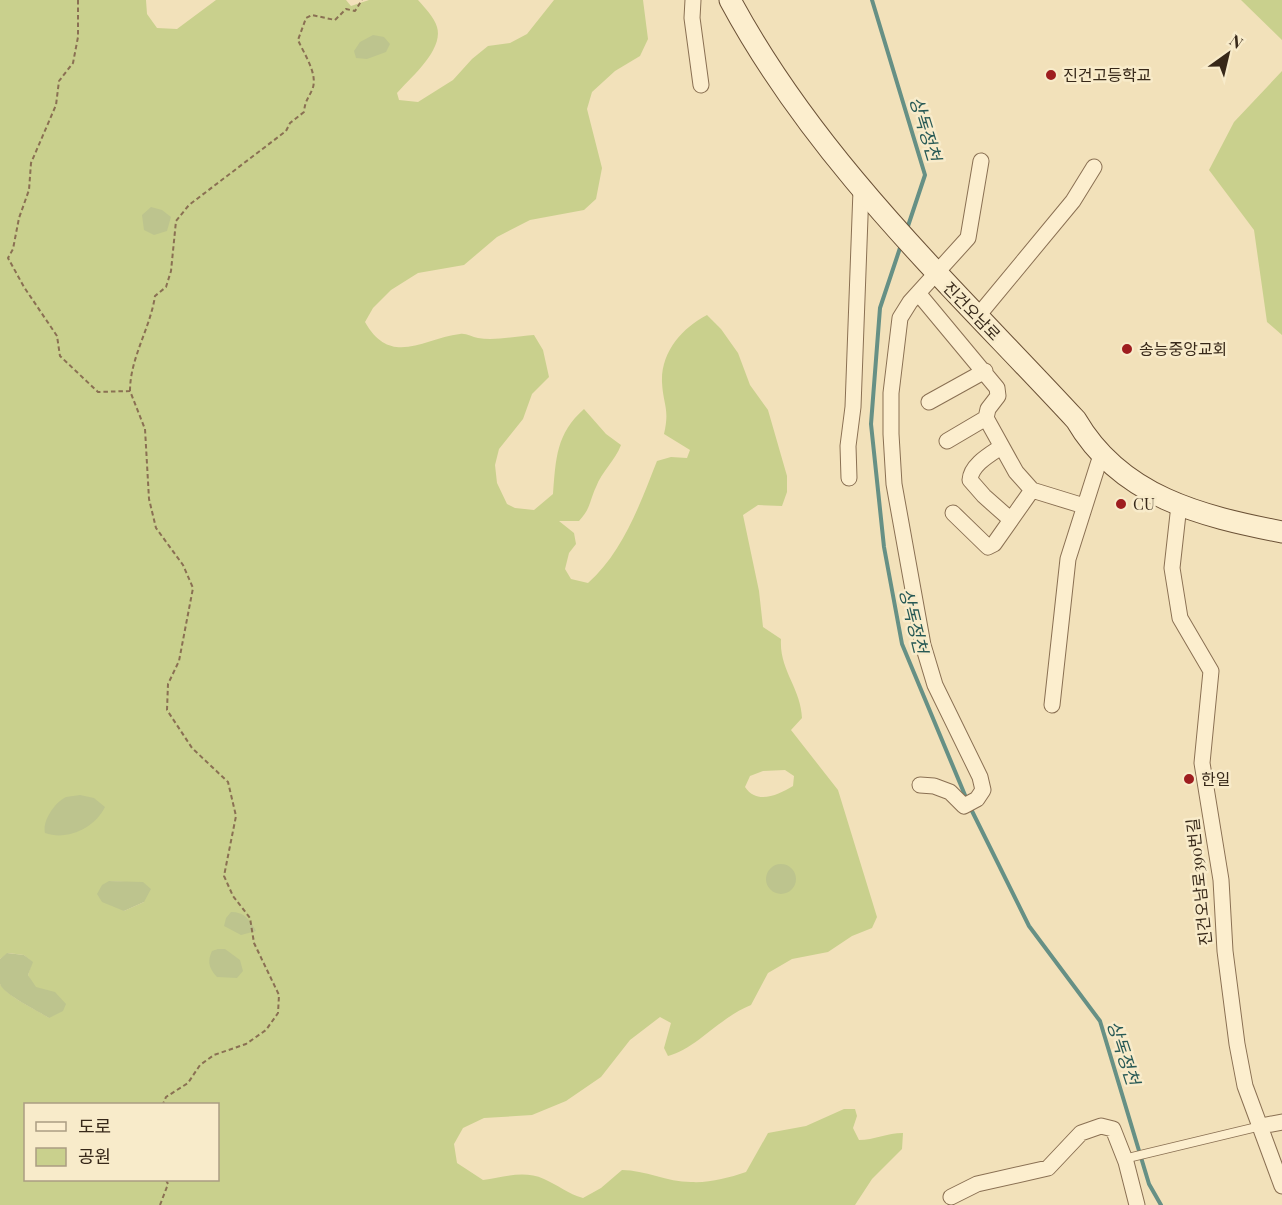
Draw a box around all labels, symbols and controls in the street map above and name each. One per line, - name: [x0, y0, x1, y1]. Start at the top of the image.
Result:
- north arrow: [1198, 24, 1258, 84]
- text: N: [1226, 29, 1248, 53]
- place label: 진건고등학교: [1063, 64, 1151, 85]
- marker: 진건고등학교: [1044, 68, 1058, 82]
- water label: 상독정천: [905, 94, 948, 166]
- street label: 진건오남로: [939, 277, 1006, 345]
- place label: 송능중앙교회: [1139, 338, 1227, 359]
- marker: 송능중앙교회: [1120, 342, 1134, 356]
- place label: CU: [1133, 493, 1155, 514]
- marker: CU: [1114, 497, 1128, 511]
- water label: 상독정천: [894, 586, 934, 658]
- place label: 한일: [1201, 768, 1230, 789]
- marker: 한일: [1182, 772, 1196, 786]
- street label: 진건오남로390번길: [1181, 817, 1216, 947]
- water label: 상독정천: [1102, 1017, 1146, 1090]
- legend: [24, 1103, 219, 1181]
- text: 도로: [78, 1114, 111, 1138]
- text: 공원: [78, 1144, 111, 1168]

